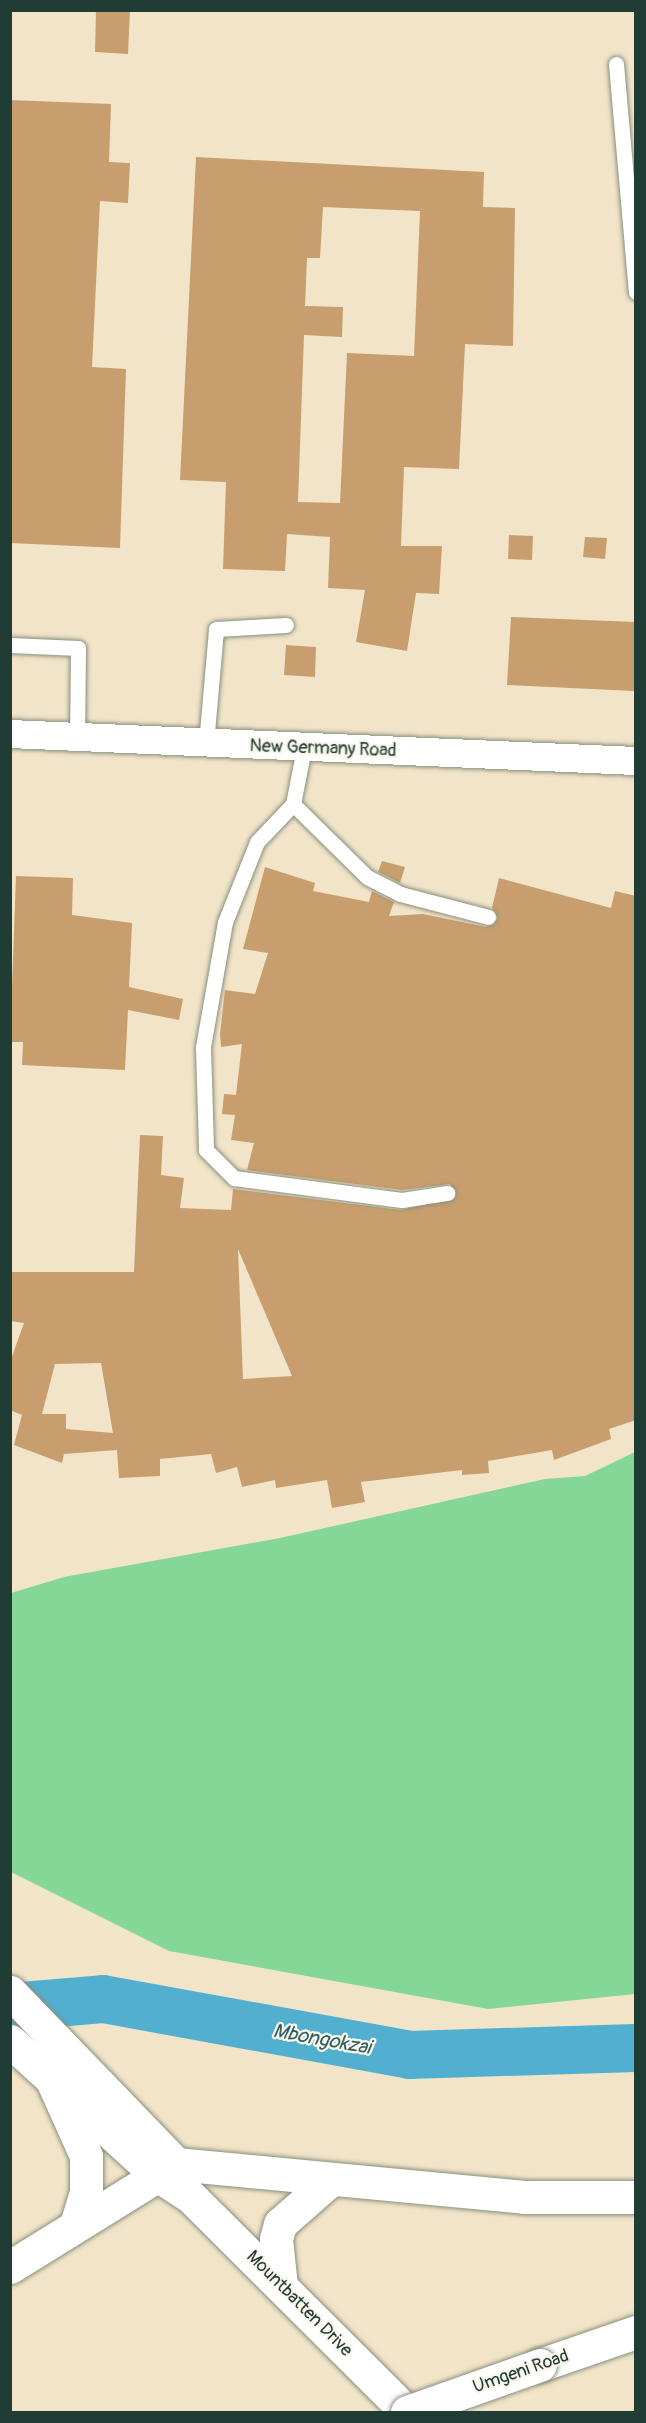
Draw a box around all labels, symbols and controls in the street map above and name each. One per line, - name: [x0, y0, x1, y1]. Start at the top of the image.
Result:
- street label: New Germany Road: [249, 736, 397, 762]
- water label: Mbongokzai: [271, 2019, 373, 2059]
- street label: Mountbatten Drive: [241, 2246, 357, 2362]
- street label: Umgeni Road: [470, 2346, 572, 2398]

